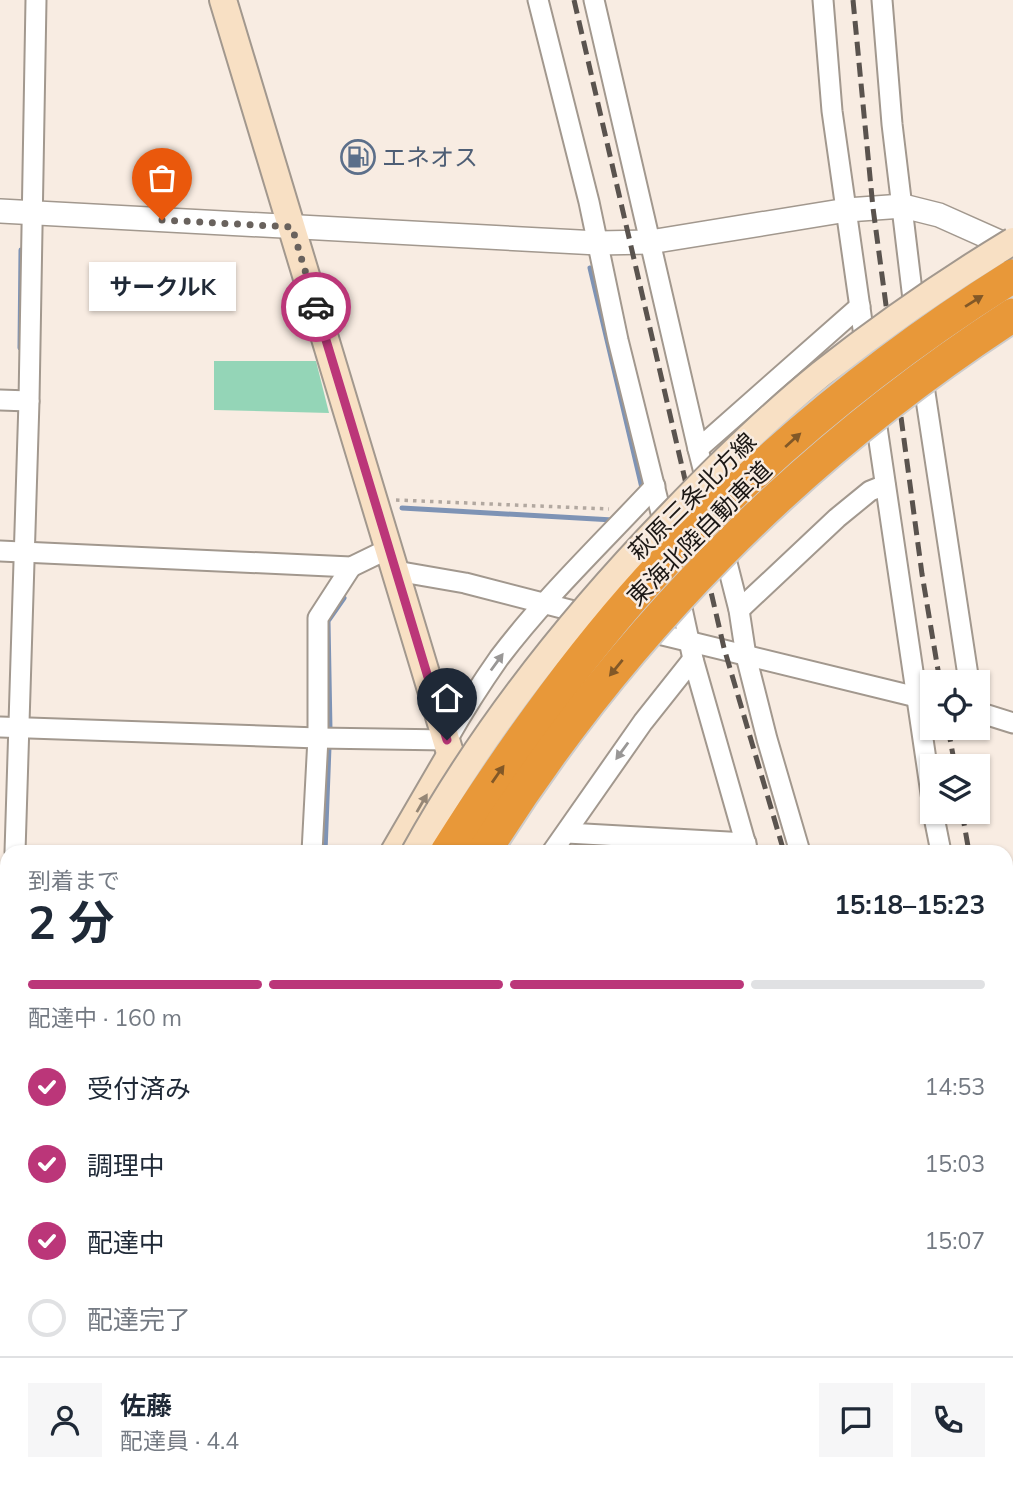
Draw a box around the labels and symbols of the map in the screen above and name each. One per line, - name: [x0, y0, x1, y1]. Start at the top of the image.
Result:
- fuel station icon: エネオス: [339, 138, 377, 176]
- place label: エネオス: [382, 142, 478, 172]
- pin: [132, 148, 192, 220]
- callout: サークルK: [88, 262, 235, 311]
- courier: [281, 272, 351, 342]
- one-way arrow: [964, 295, 983, 308]
- street label: 萩原三条北方線: [622, 426, 762, 566]
- one-way arrow: [784, 432, 802, 448]
- street label: 東海北陸自動車道: [621, 455, 777, 611]
- one-way arrow: [490, 653, 504, 671]
- one-way arrow: [608, 659, 623, 677]
- pin: [417, 668, 477, 740]
- one-way arrow: [615, 742, 629, 760]
- one-way arrow: [490, 765, 504, 783]
- one-way arrow: [416, 793, 428, 813]

